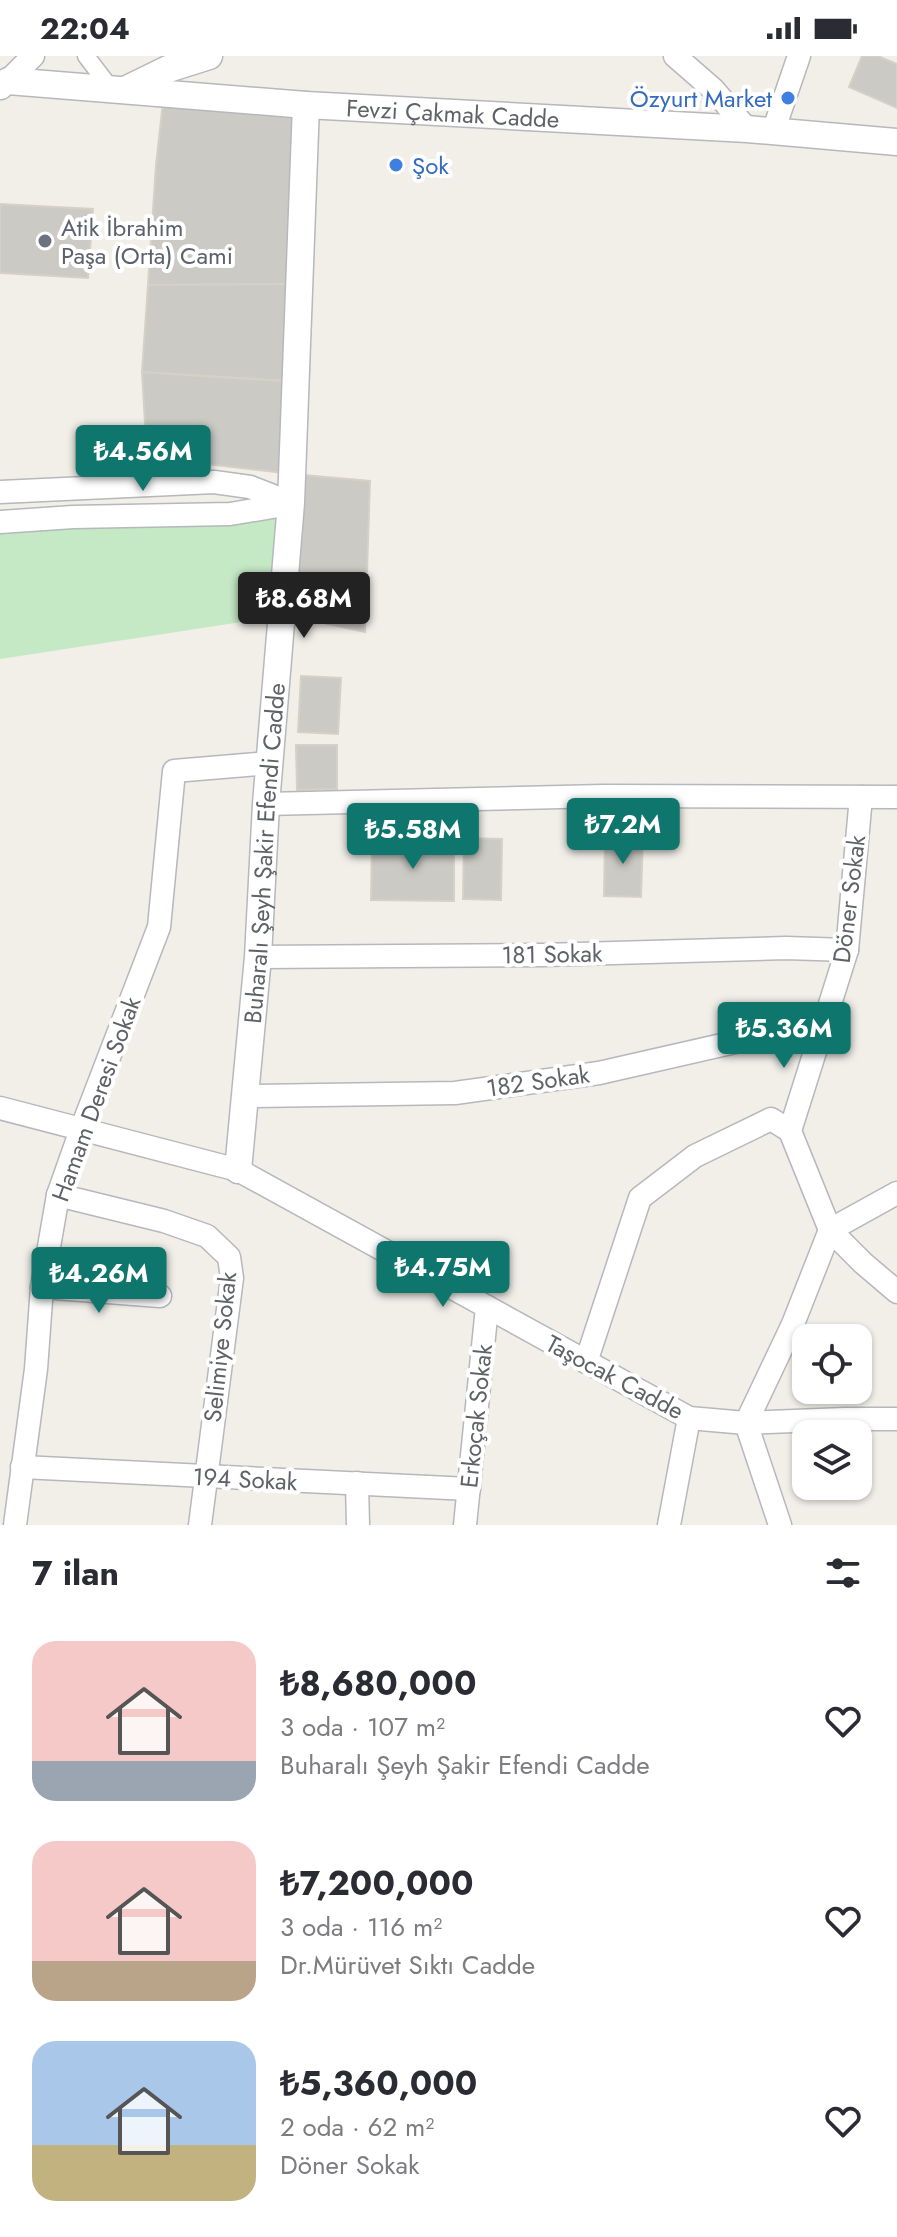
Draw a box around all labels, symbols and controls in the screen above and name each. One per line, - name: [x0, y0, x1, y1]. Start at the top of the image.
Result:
- text: 22:04: [40, 7, 130, 50]
- place label: Özyurt Market: [630, 81, 772, 116]
- marker: Özyurt Market: [779, 89, 797, 107]
- street label: Fevzi Çakmak Cadde: [345, 90, 560, 136]
- place label: Şok: [412, 148, 449, 183]
- marker: Şok: [387, 156, 405, 174]
- place label: Atik İbrahim Paşa (Orta) Cami: [61, 210, 233, 273]
- marker: Atik İbrahim Paşa (Orta) Cami: [36, 232, 54, 250]
- pin: ₺4.56M: [78, 425, 208, 493]
- text: ₺4.56M: [94, 432, 192, 470]
- pin: ₺8.68M: [239, 572, 369, 640]
- text: ₺8.68M: [256, 579, 352, 617]
- street label: Buharalı Şeyh Şakir Efendi Cadde: [234, 681, 294, 1025]
- pin: ₺7.2M: [567, 798, 679, 866]
- pin: ₺5.58M: [348, 803, 478, 871]
- text: ₺7.2M: [585, 805, 661, 843]
- text: ₺5.58M: [365, 810, 461, 848]
- street label: Döner Sokak: [824, 833, 874, 965]
- street label: 181 Sokak: [501, 936, 603, 972]
- street label: Hamam Deresi Sokak: [43, 991, 150, 1206]
- pin: ₺5.36M: [719, 1002, 849, 1070]
- text: ₺5.36M: [736, 1009, 832, 1047]
- street label: 182 Sokak: [484, 1056, 592, 1106]
- pin: ₺4.75M: [378, 1241, 508, 1309]
- pin: ₺4.26M: [34, 1247, 164, 1315]
- text: ₺4.75M: [394, 1248, 492, 1286]
- text: ₺4.26M: [49, 1254, 149, 1292]
- street label: Selimiye Sokak: [195, 1270, 245, 1424]
- map controls: [792, 1324, 872, 1500]
- button: locate: [792, 1324, 872, 1404]
- street label: Taşocak Cadde: [540, 1326, 690, 1428]
- street label: Erkoçak Sokak: [451, 1342, 501, 1490]
- button: layers: [792, 1420, 872, 1500]
- street label: 194 Sokak: [192, 1459, 299, 1499]
- text: 7 ilan: [32, 1549, 119, 1598]
- icon: filters: [821, 1551, 865, 1595]
- text: ₺8,680,000: [280, 1659, 476, 1708]
- icon: home: [96, 1673, 192, 1769]
- icon: heart: [821, 1699, 865, 1743]
- text: 3 oda · 107 m²: [280, 1708, 445, 1746]
- text: Buharalı Şeyh Şakir Efendi Cadde: [280, 1746, 650, 1784]
- text: ₺7,200,000: [280, 1859, 473, 1908]
- icon: home: [96, 1873, 192, 1969]
- icon: heart: [821, 1899, 865, 1943]
- text: 3 oda · 116 m²: [280, 1908, 442, 1946]
- text: Dr.Mürüvet Sıktı Cadde: [280, 1946, 535, 1984]
- text: ₺5,360,000: [280, 2059, 477, 2108]
- icon: home: [96, 2073, 192, 2169]
- icon: heart: [821, 2099, 865, 2143]
- text: 2 oda · 62 m²: [280, 2108, 434, 2146]
- text: Döner Sokak: [280, 2146, 419, 2184]

